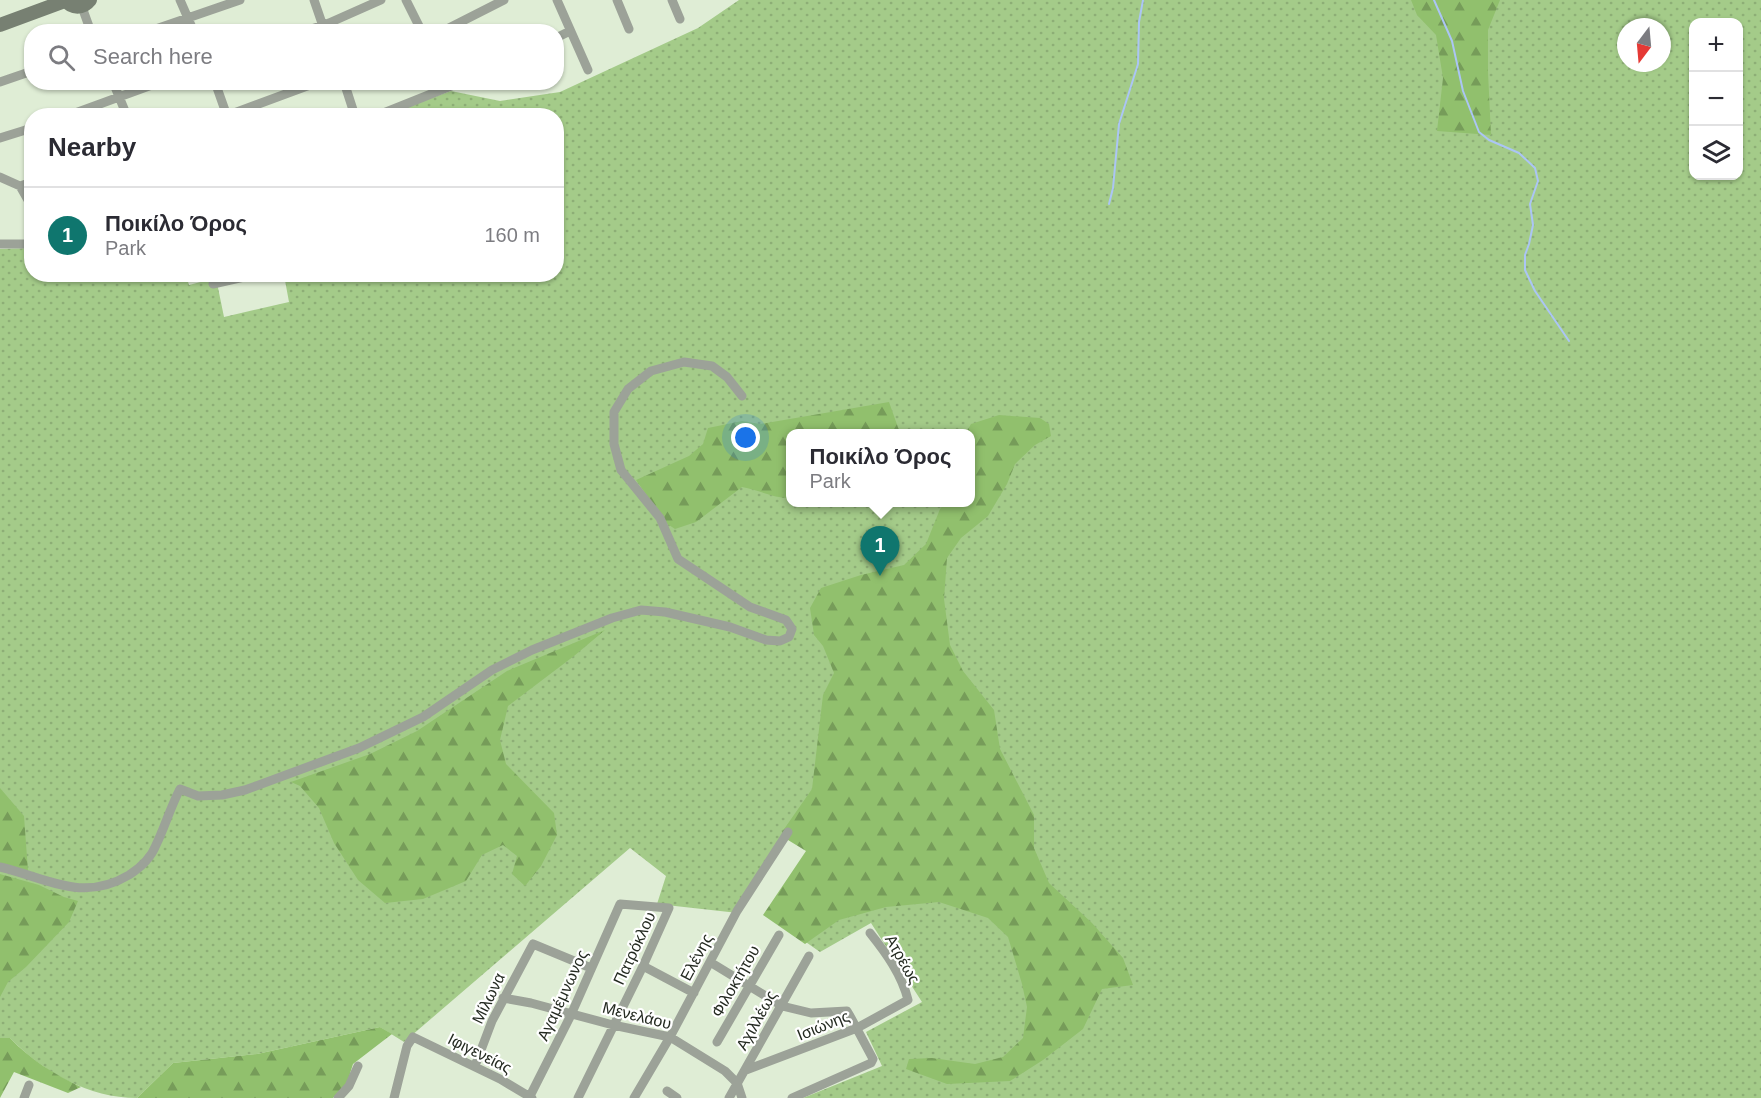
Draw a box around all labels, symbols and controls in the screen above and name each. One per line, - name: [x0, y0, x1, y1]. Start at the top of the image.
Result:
- north arrow: [1617, 18, 1671, 72]
- map controls: [1689, 18, 1743, 180]
- button: +: [1689, 18, 1743, 72]
- search box: [24, 24, 564, 90]
- icon: search: [45, 41, 78, 74]
- text: Search here: [93, 44, 213, 69]
- button: −: [1689, 72, 1743, 126]
- button: layers: [1689, 126, 1743, 180]
- text: Nearby: [48, 132, 136, 162]
- text: Ποικίλο Όρος: [105, 211, 247, 236]
- text: 1: [62, 224, 73, 246]
- text: 160 m: [484, 224, 540, 246]
- text: Park: [105, 237, 146, 259]
- your location: [731, 423, 760, 452]
- popup: [786, 429, 975, 507]
- text: Ποικίλο Όρος: [810, 444, 951, 469]
- text: Park: [810, 470, 851, 492]
- pin: 1: [860, 526, 900, 576]
- street label: Πατρόκλου: [610, 909, 659, 987]
- street label: Ελένης: [677, 931, 716, 983]
- street label: Ατρέως: [882, 932, 923, 987]
- street label: Φιλοκτήτου: [708, 942, 763, 1020]
- street label: Αγαμέμνωνος: [534, 947, 591, 1043]
- street label: Μίλωνα: [469, 970, 508, 1026]
- street label: Αχιλλέως: [733, 987, 780, 1053]
- street label: Μενελάου: [601, 999, 673, 1032]
- street label: Ισιώνης: [795, 1007, 852, 1044]
- street label: Ιφιγενείας: [445, 1030, 515, 1077]

